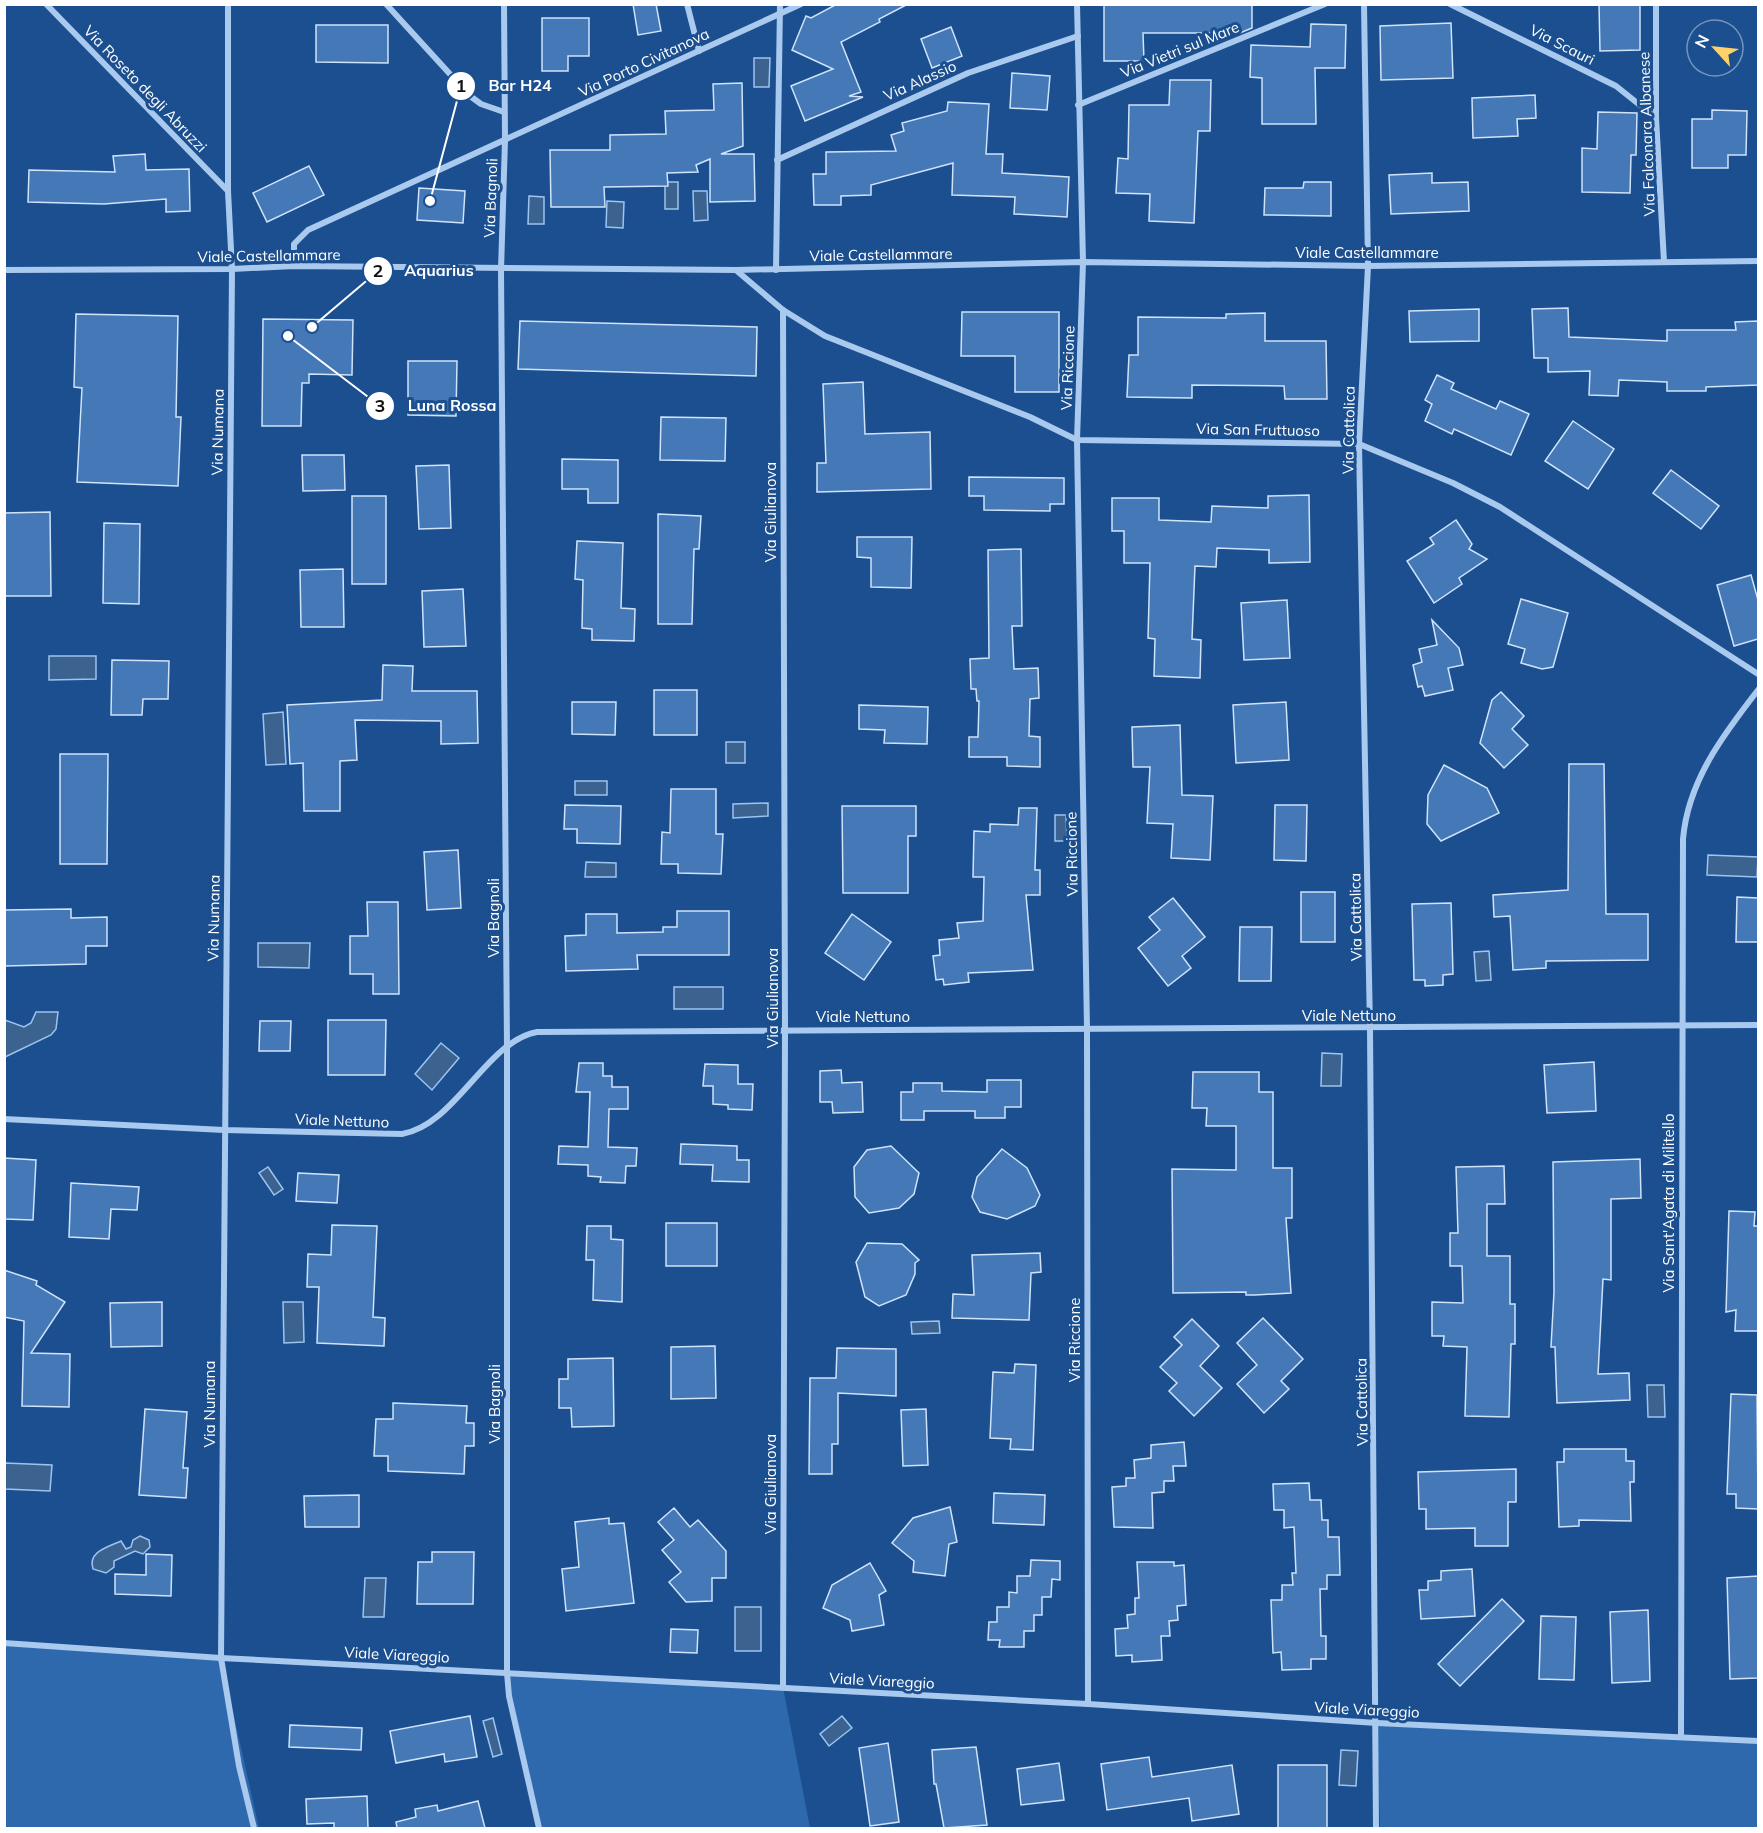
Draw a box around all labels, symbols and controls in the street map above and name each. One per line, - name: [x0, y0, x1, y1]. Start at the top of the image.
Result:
- street label: Via Vietri sul Mare: [1118, 17, 1242, 82]
- north arrow: [1685, 18, 1745, 78]
- street label: Via Scauri: [1527, 20, 1598, 69]
- street label: Via Roseto degli Abruzzi: [80, 21, 211, 156]
- street label: Via Porto Civitanova: [575, 24, 712, 101]
- text: N: [1690, 31, 1713, 51]
- street label: Via Falconara Albanese: [1634, 51, 1659, 217]
- street label: Via Alassio: [880, 56, 959, 105]
- callout: Bar H24: [446, 69, 563, 103]
- text: 1: [456, 74, 466, 97]
- text: Bar H24: [488, 75, 552, 95]
- street label: Via Bagnoli: [480, 158, 501, 238]
- street label: Viale Castellammare: [1295, 243, 1439, 262]
- street label: Viale Castellammare: [809, 244, 953, 265]
- street label: Viale Castellammare: [197, 245, 341, 266]
- callout: Aquarius: [363, 254, 486, 288]
- text: 2: [373, 259, 383, 282]
- text: Aquarius: [404, 260, 474, 280]
- street label: Via Riccione: [1057, 325, 1078, 411]
- street label: Via Cattolica: [1338, 386, 1359, 474]
- street label: Via Numana: [207, 388, 228, 476]
- callout: Luna Rossa: [365, 389, 508, 423]
- text: 3: [375, 394, 385, 417]
- text: Luna Rossa: [408, 395, 496, 415]
- street label: Via San Fruttuoso: [1196, 419, 1320, 440]
- street label: Via Giulianova: [761, 462, 780, 562]
- street label: Via Riccione: [1061, 811, 1082, 897]
- street label: Via Cattolica: [1345, 873, 1366, 961]
- street label: Via Numana: [203, 874, 224, 962]
- street label: Via Bagnoli: [484, 878, 503, 958]
- street label: Via Giulianova: [763, 948, 782, 1048]
- street label: Viale Nettuno: [1302, 1006, 1396, 1025]
- street label: Viale Nettuno: [816, 1007, 910, 1026]
- street label: Viale Nettuno: [295, 1109, 389, 1132]
- street label: Via Sant'Agata di Militello: [1659, 1114, 1678, 1292]
- street label: Via Riccione: [1065, 1298, 1084, 1382]
- street label: Via Cattolica: [1351, 1358, 1372, 1446]
- street label: Via Numana: [200, 1361, 219, 1447]
- street label: Via Bagnoli: [485, 1364, 504, 1444]
- street label: Via Giulianova: [761, 1434, 780, 1534]
- street label: Viale Viareggio: [344, 1642, 450, 1667]
- street label: Viale Viareggio: [829, 1668, 935, 1693]
- street label: Viale Viareggio: [1314, 1697, 1420, 1722]

